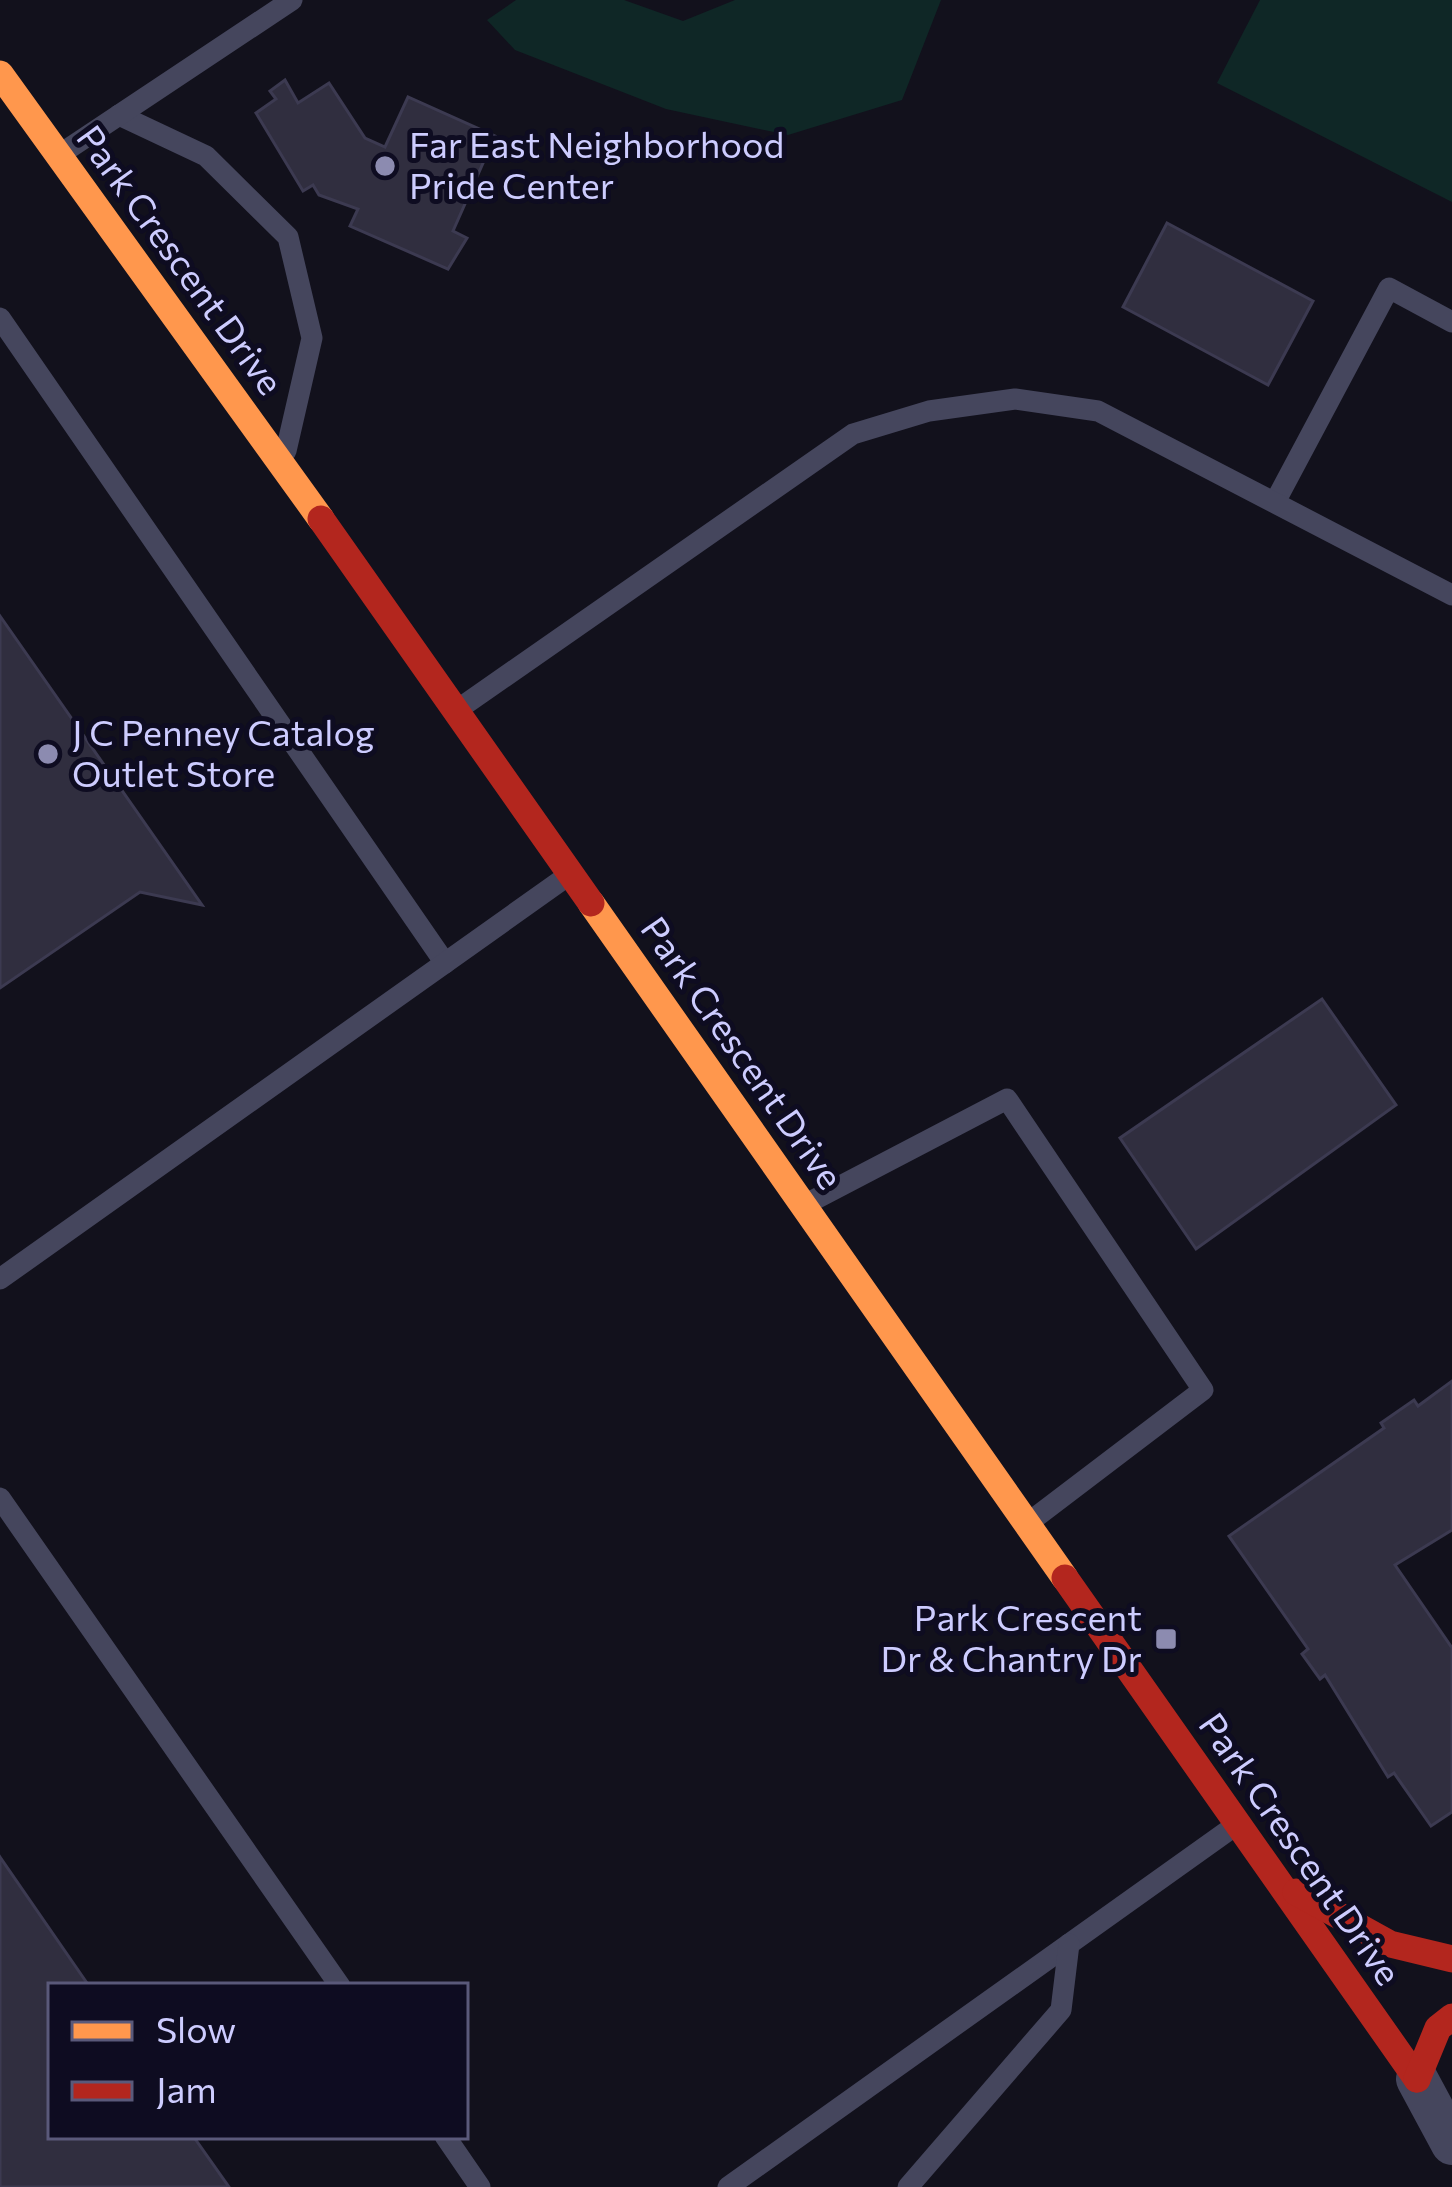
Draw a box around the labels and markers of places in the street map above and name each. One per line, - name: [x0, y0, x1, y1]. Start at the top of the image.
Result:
- place label: Far East Neighborhood Pride Center: [409, 121, 784, 206]
- marker: Far East Neighborhood Pride Center: [372, 153, 398, 179]
- place label: J C Penney Catalog Outlet Store: [72, 709, 374, 794]
- marker: J C Penney Catalog Outlet Store: [35, 741, 61, 767]
- place label: Park Crescent Dr & Chantry Dr: [881, 1594, 1142, 1679]
- marker: Park Crescent Dr & Chantry Dr: [1153, 1626, 1179, 1652]

